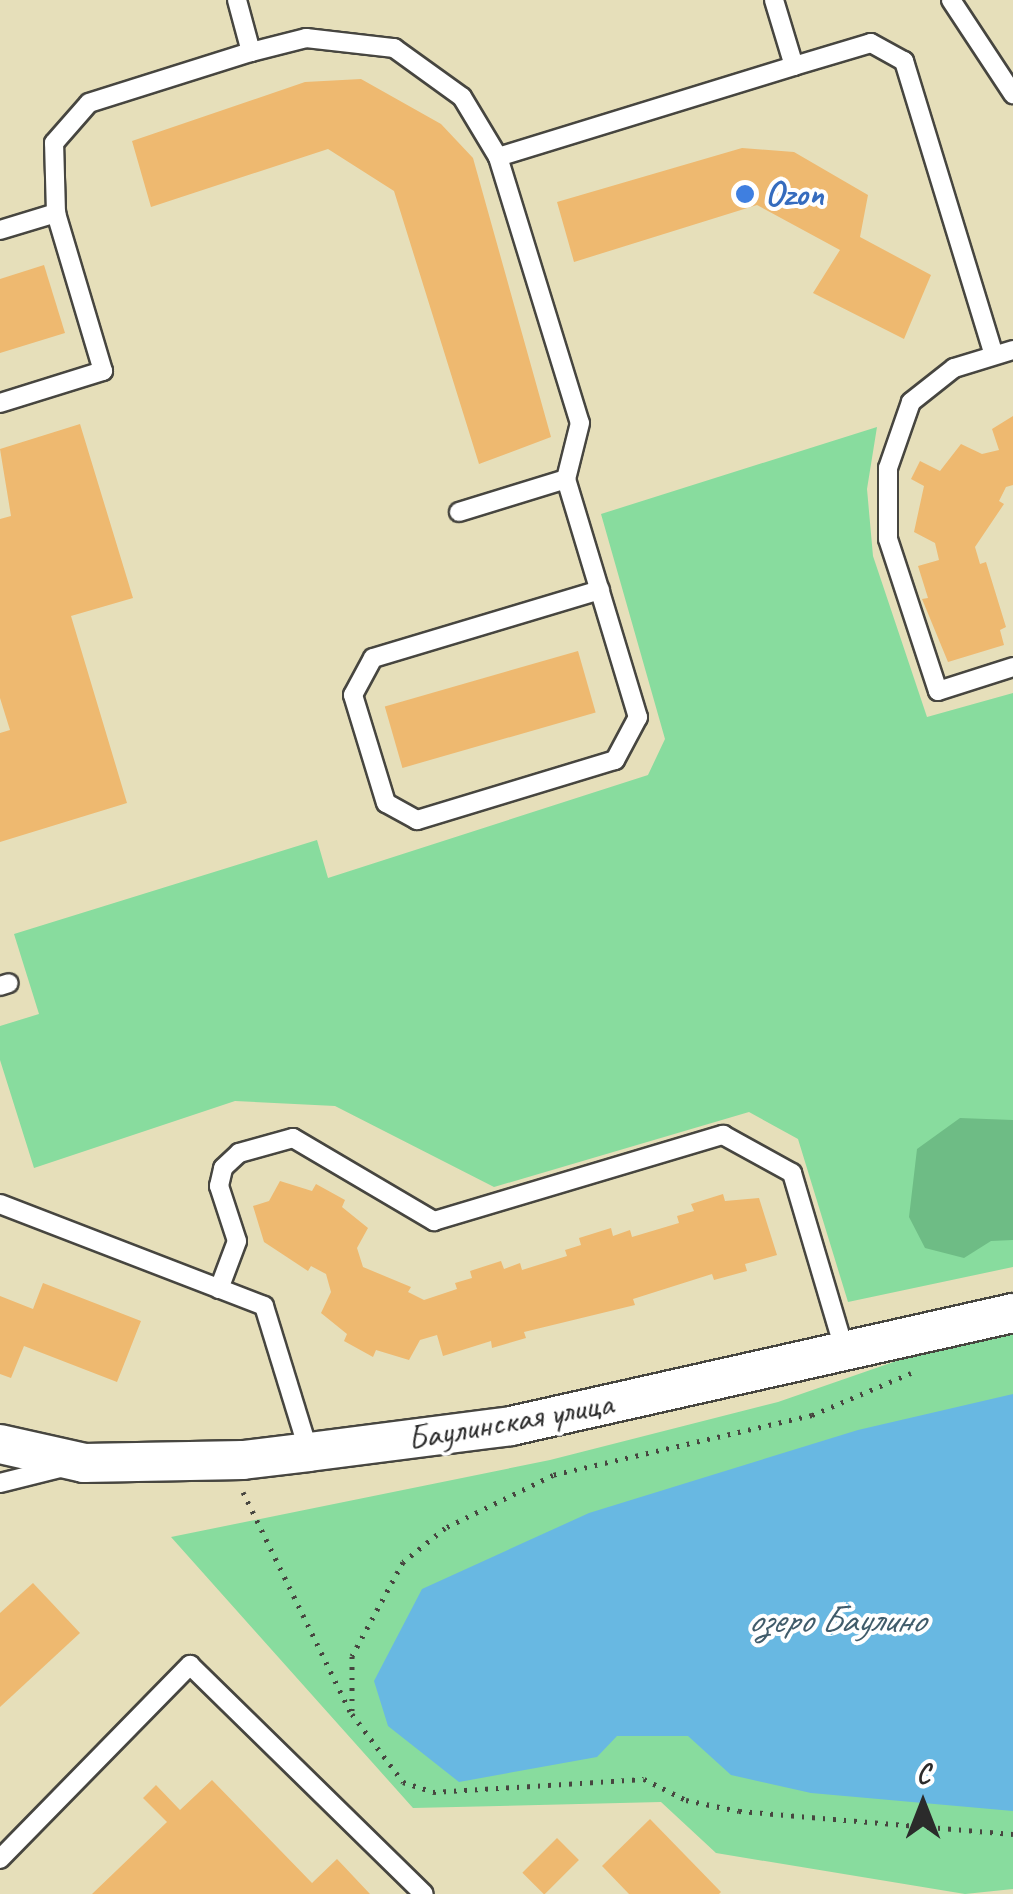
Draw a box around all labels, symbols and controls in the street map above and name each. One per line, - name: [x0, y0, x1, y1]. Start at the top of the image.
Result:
- place label: Ozon: [765, 173, 823, 215]
- marker: Ozon: [734, 183, 756, 205]
- street label: Баулинская улица: [402, 1382, 618, 1460]
- water label: озеро Баулино: [747, 1597, 925, 1643]
- north arrow: [873, 1754, 973, 1854]
- text: С: [916, 1756, 930, 1791]

